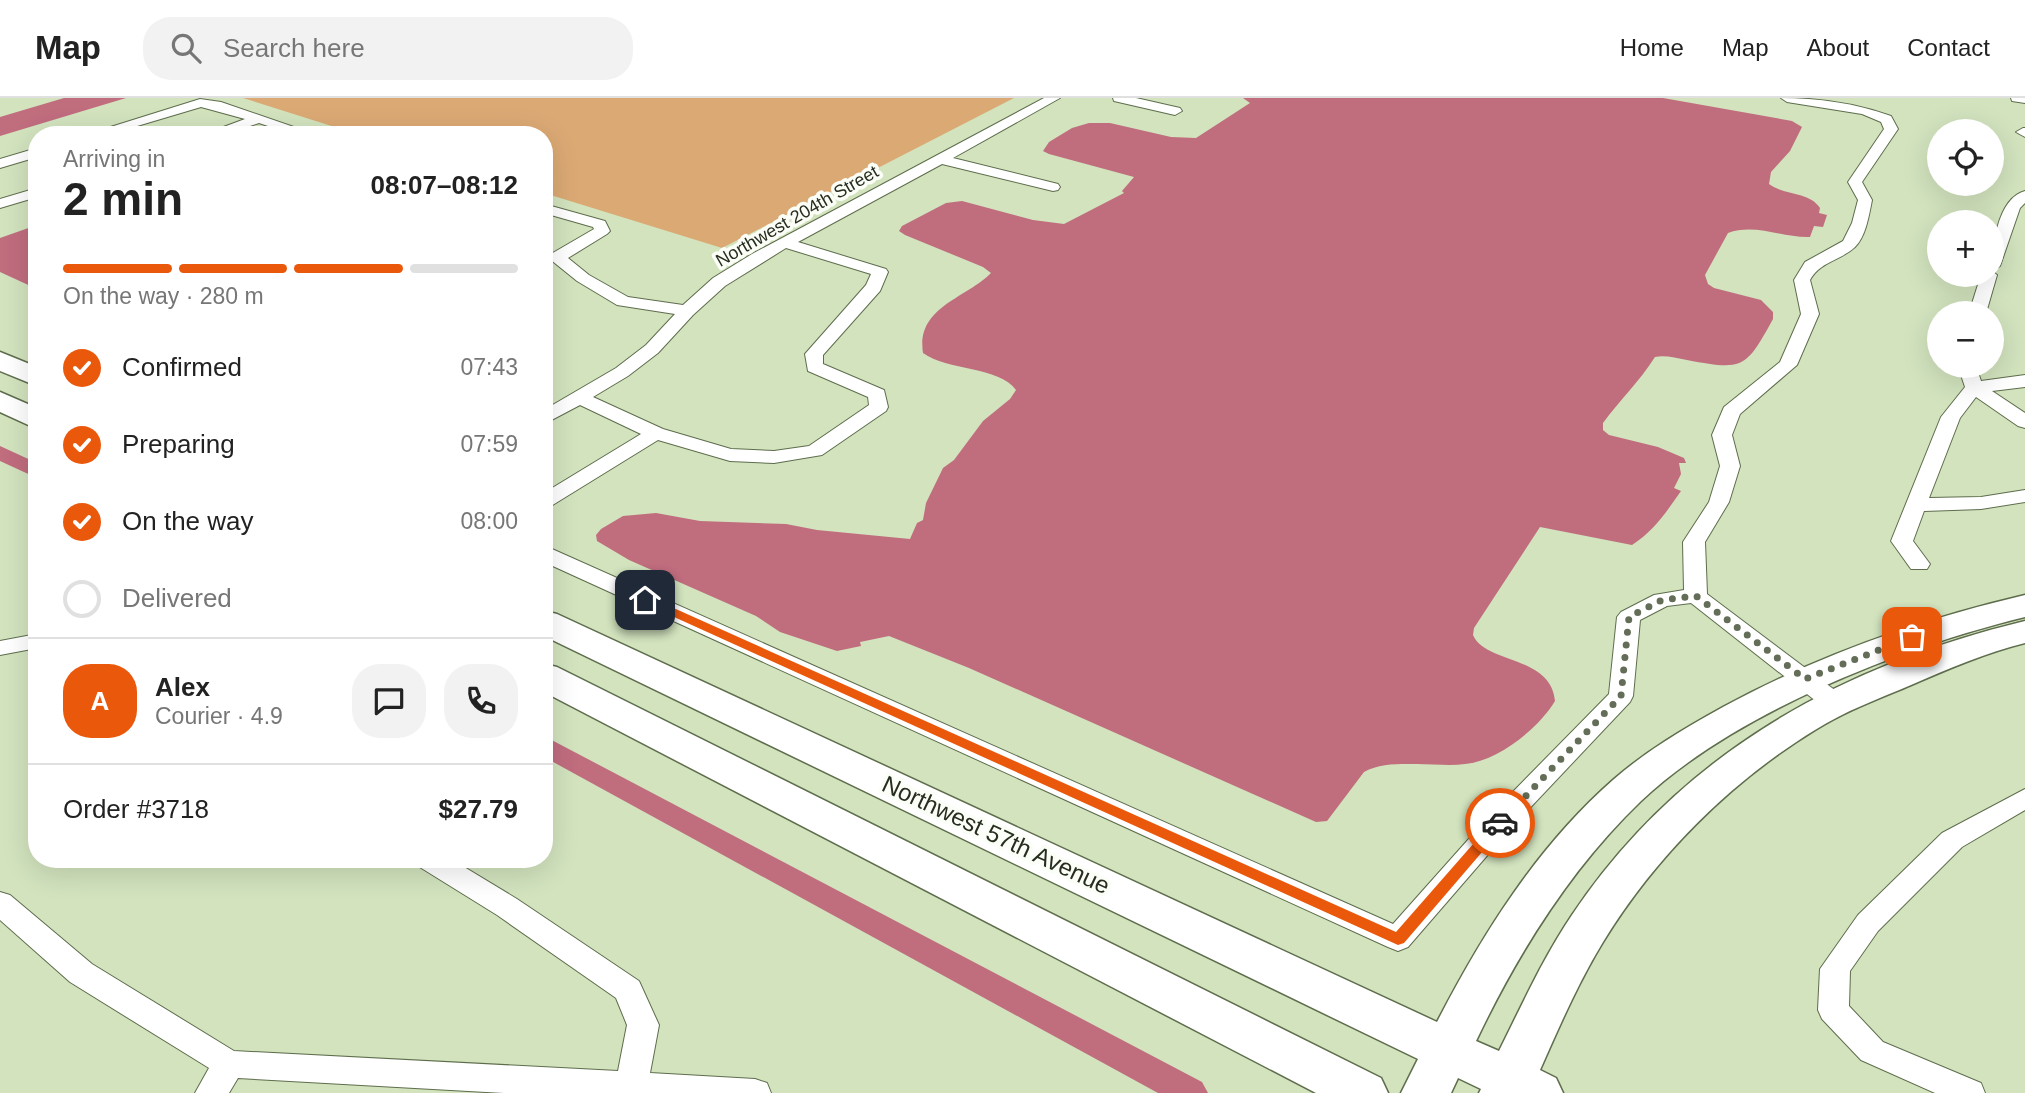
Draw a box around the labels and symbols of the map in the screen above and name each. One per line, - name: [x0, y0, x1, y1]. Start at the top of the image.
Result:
- street label: Northwest 204th Street: [712, 161, 882, 271]
- pin: [615, 570, 675, 630]
- pin: [1882, 607, 1942, 667]
- street label: Northwest 57th Avenue: [878, 770, 1114, 899]
- courier: [1465, 788, 1535, 858]

